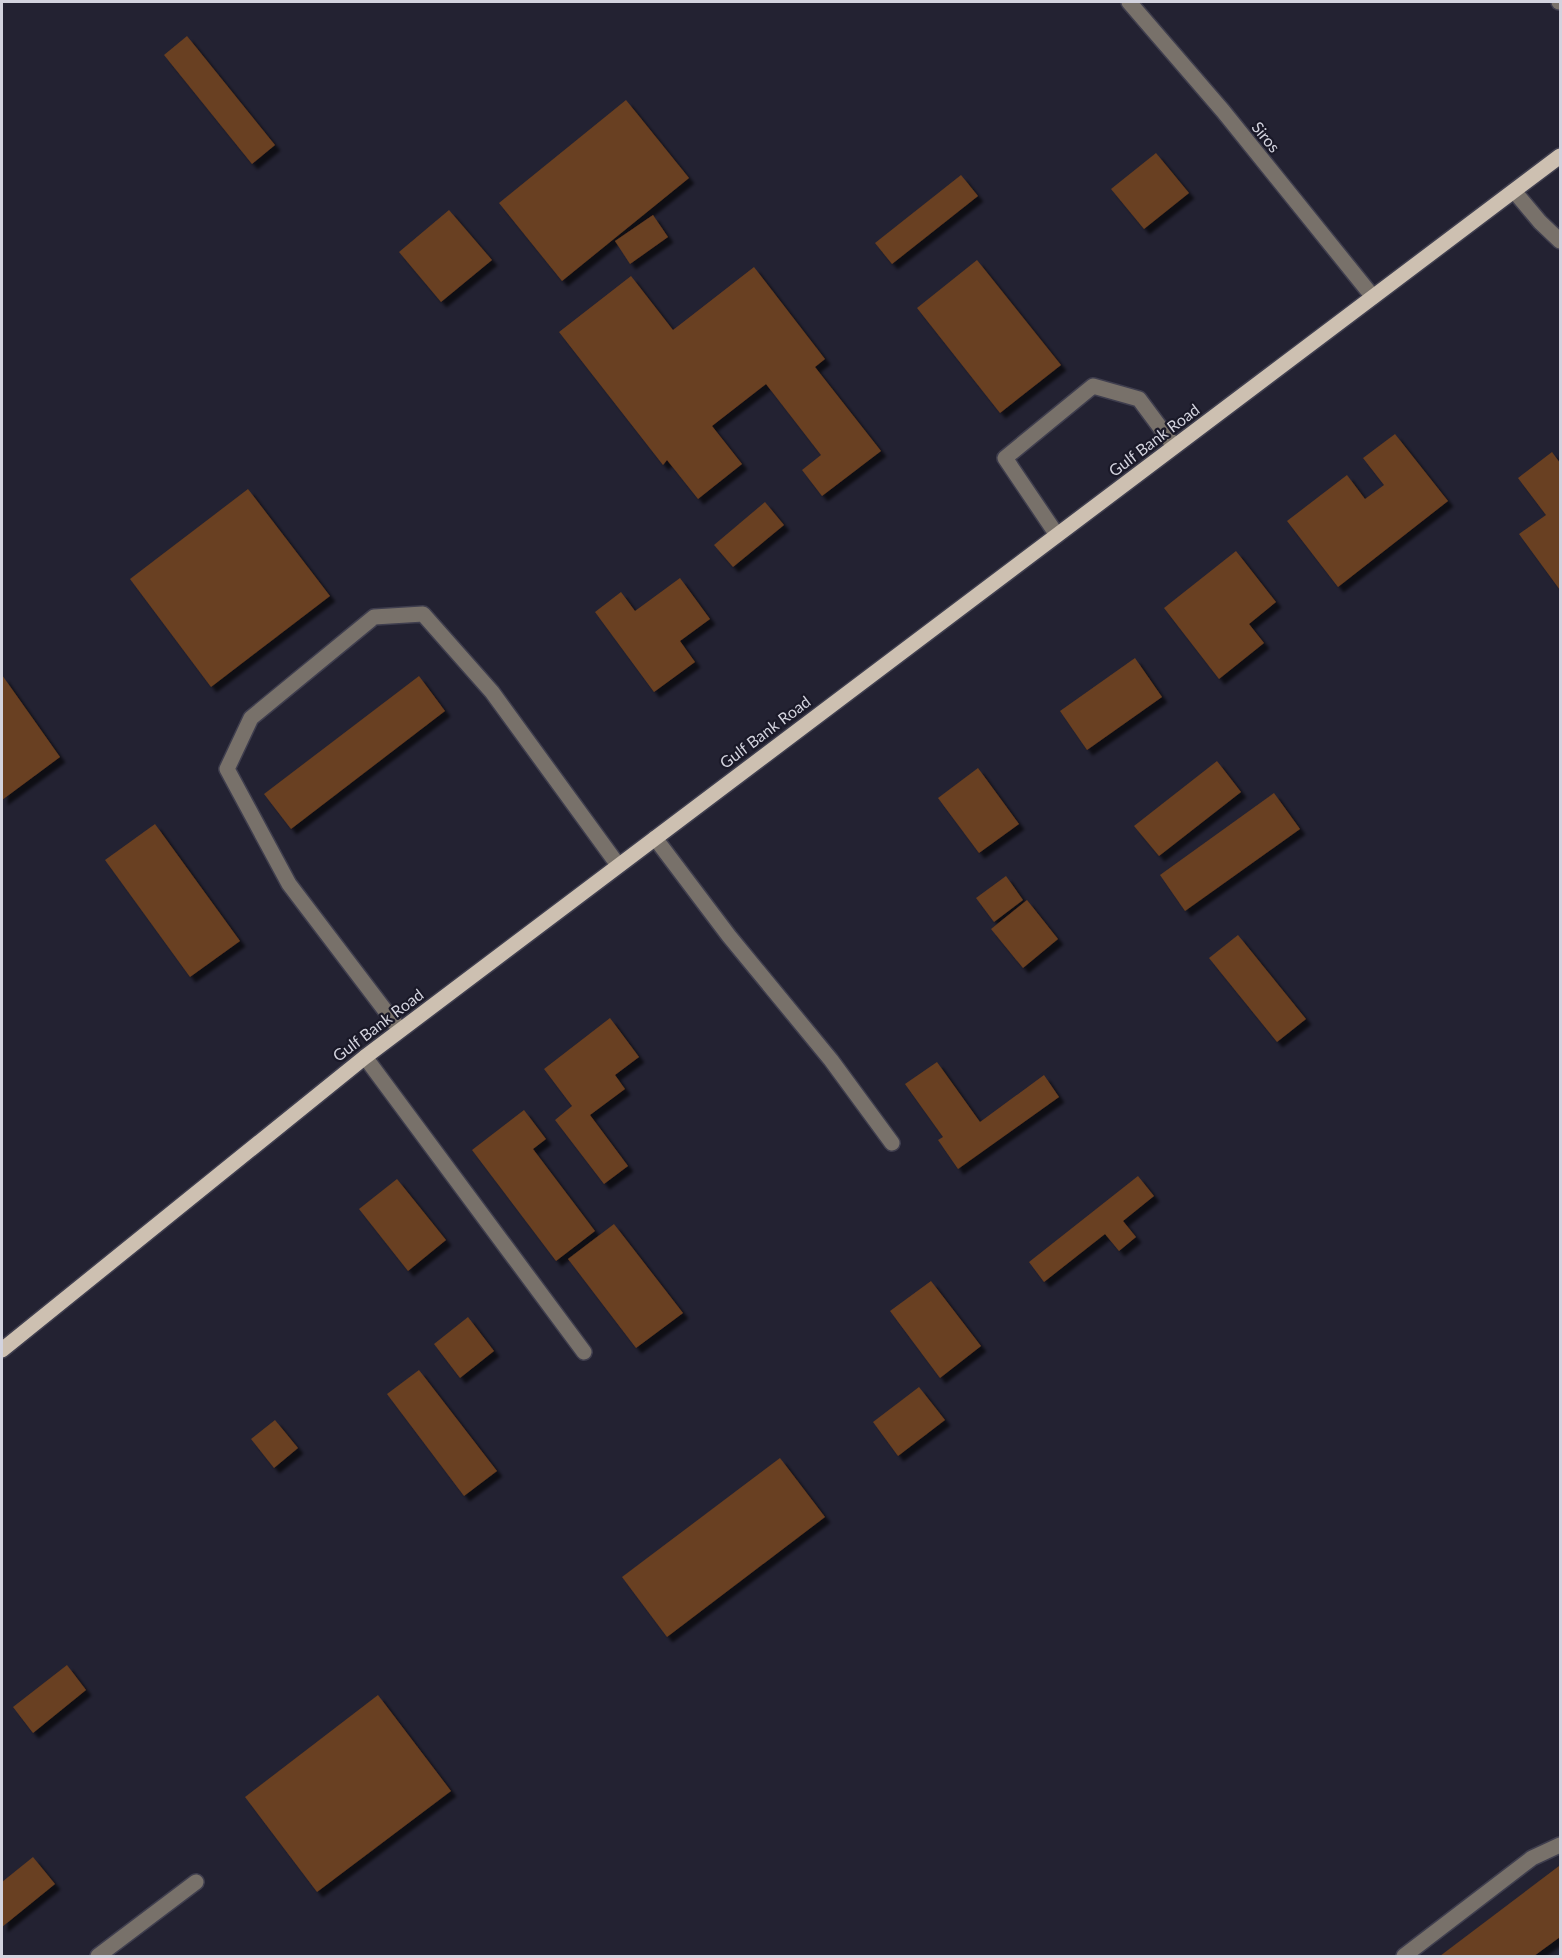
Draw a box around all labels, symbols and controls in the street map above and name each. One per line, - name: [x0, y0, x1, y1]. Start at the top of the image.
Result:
- street label: Siros: [1248, 118, 1284, 156]
- street label: Gulf Bank Road: [1105, 399, 1203, 480]
- street label: Gulf Bank Road: [716, 691, 814, 772]
- street label: Gulf Bank Road: [329, 984, 427, 1065]

